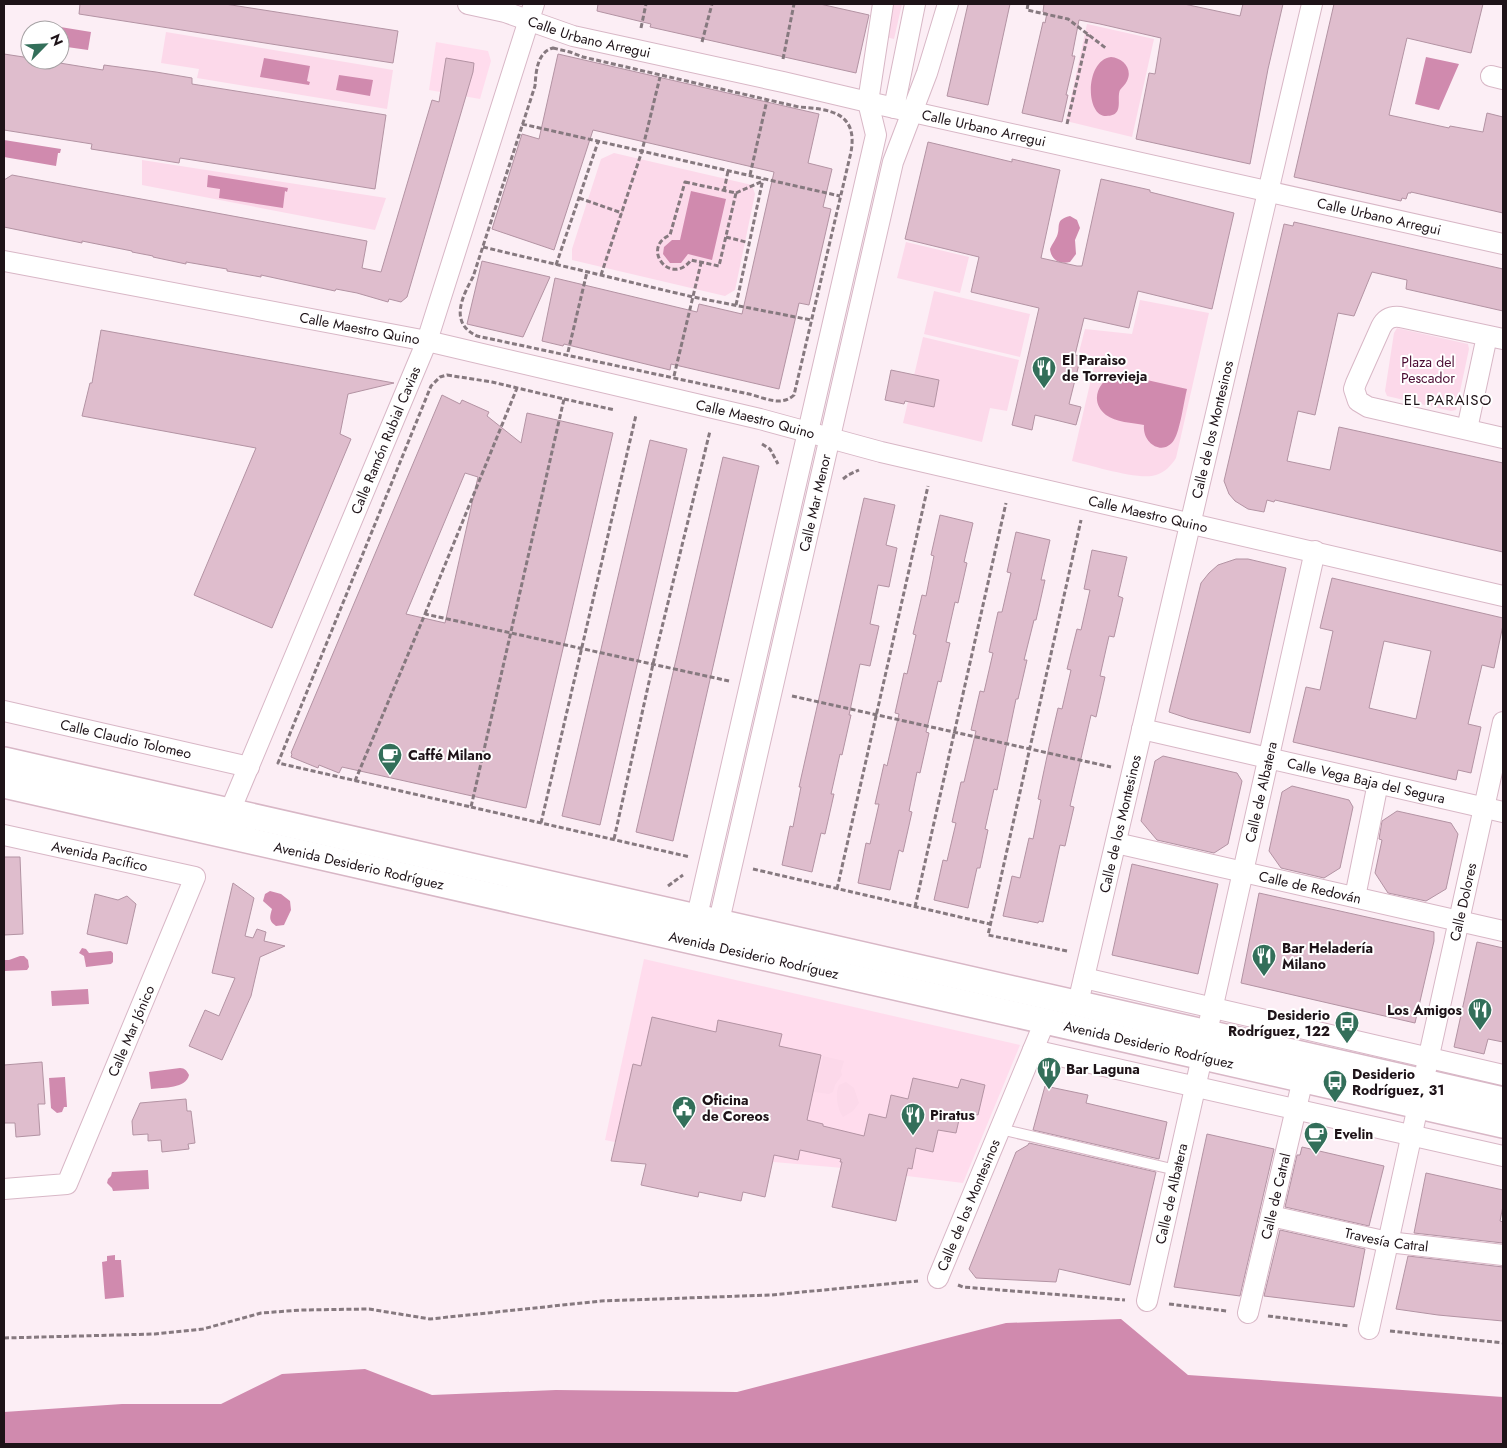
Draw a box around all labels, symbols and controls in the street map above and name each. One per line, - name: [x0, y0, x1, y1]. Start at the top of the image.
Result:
- street label: Calle Urbano Arregui: [525, 11, 653, 63]
- north arrow: [20, 20, 70, 70]
- text: N: [45, 31, 68, 49]
- street label: Calle Urbano Arregui: [920, 104, 1048, 151]
- street label: Calle Urbano Arregui: [1315, 193, 1443, 240]
- street label: Calle Maestro Quino: [298, 307, 422, 350]
- place label: El Paraìso de Torrevieja: [1062, 350, 1147, 386]
- park label: Plaza del Pescador: [1401, 352, 1455, 388]
- restaurant icon: El Paraìso de Torrevieja: [1031, 355, 1057, 389]
- street label: Calle de los Montesinos: [1186, 358, 1238, 501]
- street label: Calle Ramón Rubial Cavias: [346, 363, 425, 517]
- district label: EL PARAISO: [1404, 389, 1492, 411]
- street label: Calle Maestro Quino: [694, 394, 817, 444]
- street label: Calle Mar Menor: [794, 452, 836, 554]
- street label: Calle Maestro Quino: [1086, 490, 1210, 537]
- street label: Calle Claudio Tolomeo: [58, 714, 194, 764]
- street label: Calle de Albatera: [1240, 740, 1282, 844]
- cafe icon: Caffé Milano: [377, 742, 403, 776]
- place label: Caffé Milano: [408, 745, 491, 765]
- street label: Calle de los Montesinos: [1094, 752, 1146, 895]
- street label: Calle Vega Baja del Segura: [1285, 753, 1447, 808]
- street label: Avenida Pacífico: [50, 836, 150, 876]
- street label: Avenida Desiderio Rodríguez: [272, 837, 447, 895]
- street label: Calle Dolores: [1445, 861, 1482, 943]
- street label: Calle de Redován: [1257, 866, 1363, 908]
- street label: Avenida Desiderio Rodríguez: [667, 926, 842, 984]
- place label: Bar Heladería Milano: [1282, 938, 1373, 974]
- restaurant icon: Bar Heladería Milano: [1251, 943, 1277, 977]
- street label: Calle Mar Jónico: [103, 982, 159, 1080]
- restaurant icon: Los Amigos: [1467, 997, 1493, 1031]
- place label: Los Amigos: [1387, 1000, 1463, 1020]
- place label: Desiderio Rodríguez, 122: [1228, 1005, 1330, 1041]
- bus stop icon: Desiderio Rodríguez, 122: [1334, 1010, 1360, 1044]
- street label: Avenida Desiderio Rodríguez: [1062, 1016, 1236, 1074]
- restaurant icon: Bar Laguna: [1036, 1056, 1062, 1090]
- place label: Bar Laguna: [1066, 1059, 1140, 1079]
- place label: Desiderio Rodríguez, 31: [1352, 1064, 1444, 1100]
- bus stop icon: Desiderio Rodríguez, 31: [1322, 1069, 1348, 1103]
- place label: Oficina de Coreos: [702, 1090, 770, 1126]
- public building icon: Oficina de Coreos: [671, 1095, 697, 1129]
- restaurant icon: Piratus: [900, 1102, 926, 1136]
- place label: Piratus: [930, 1105, 975, 1125]
- cafe icon: Evelin: [1303, 1121, 1329, 1155]
- place label: Evelin: [1334, 1124, 1373, 1144]
- street label: Calle de los Montesinos: [932, 1136, 1005, 1274]
- street label: Calle de Albatera: [1150, 1141, 1192, 1246]
- street label: Calle de Catral: [1256, 1151, 1295, 1241]
- street label: Travesía Catral: [1343, 1223, 1429, 1256]

